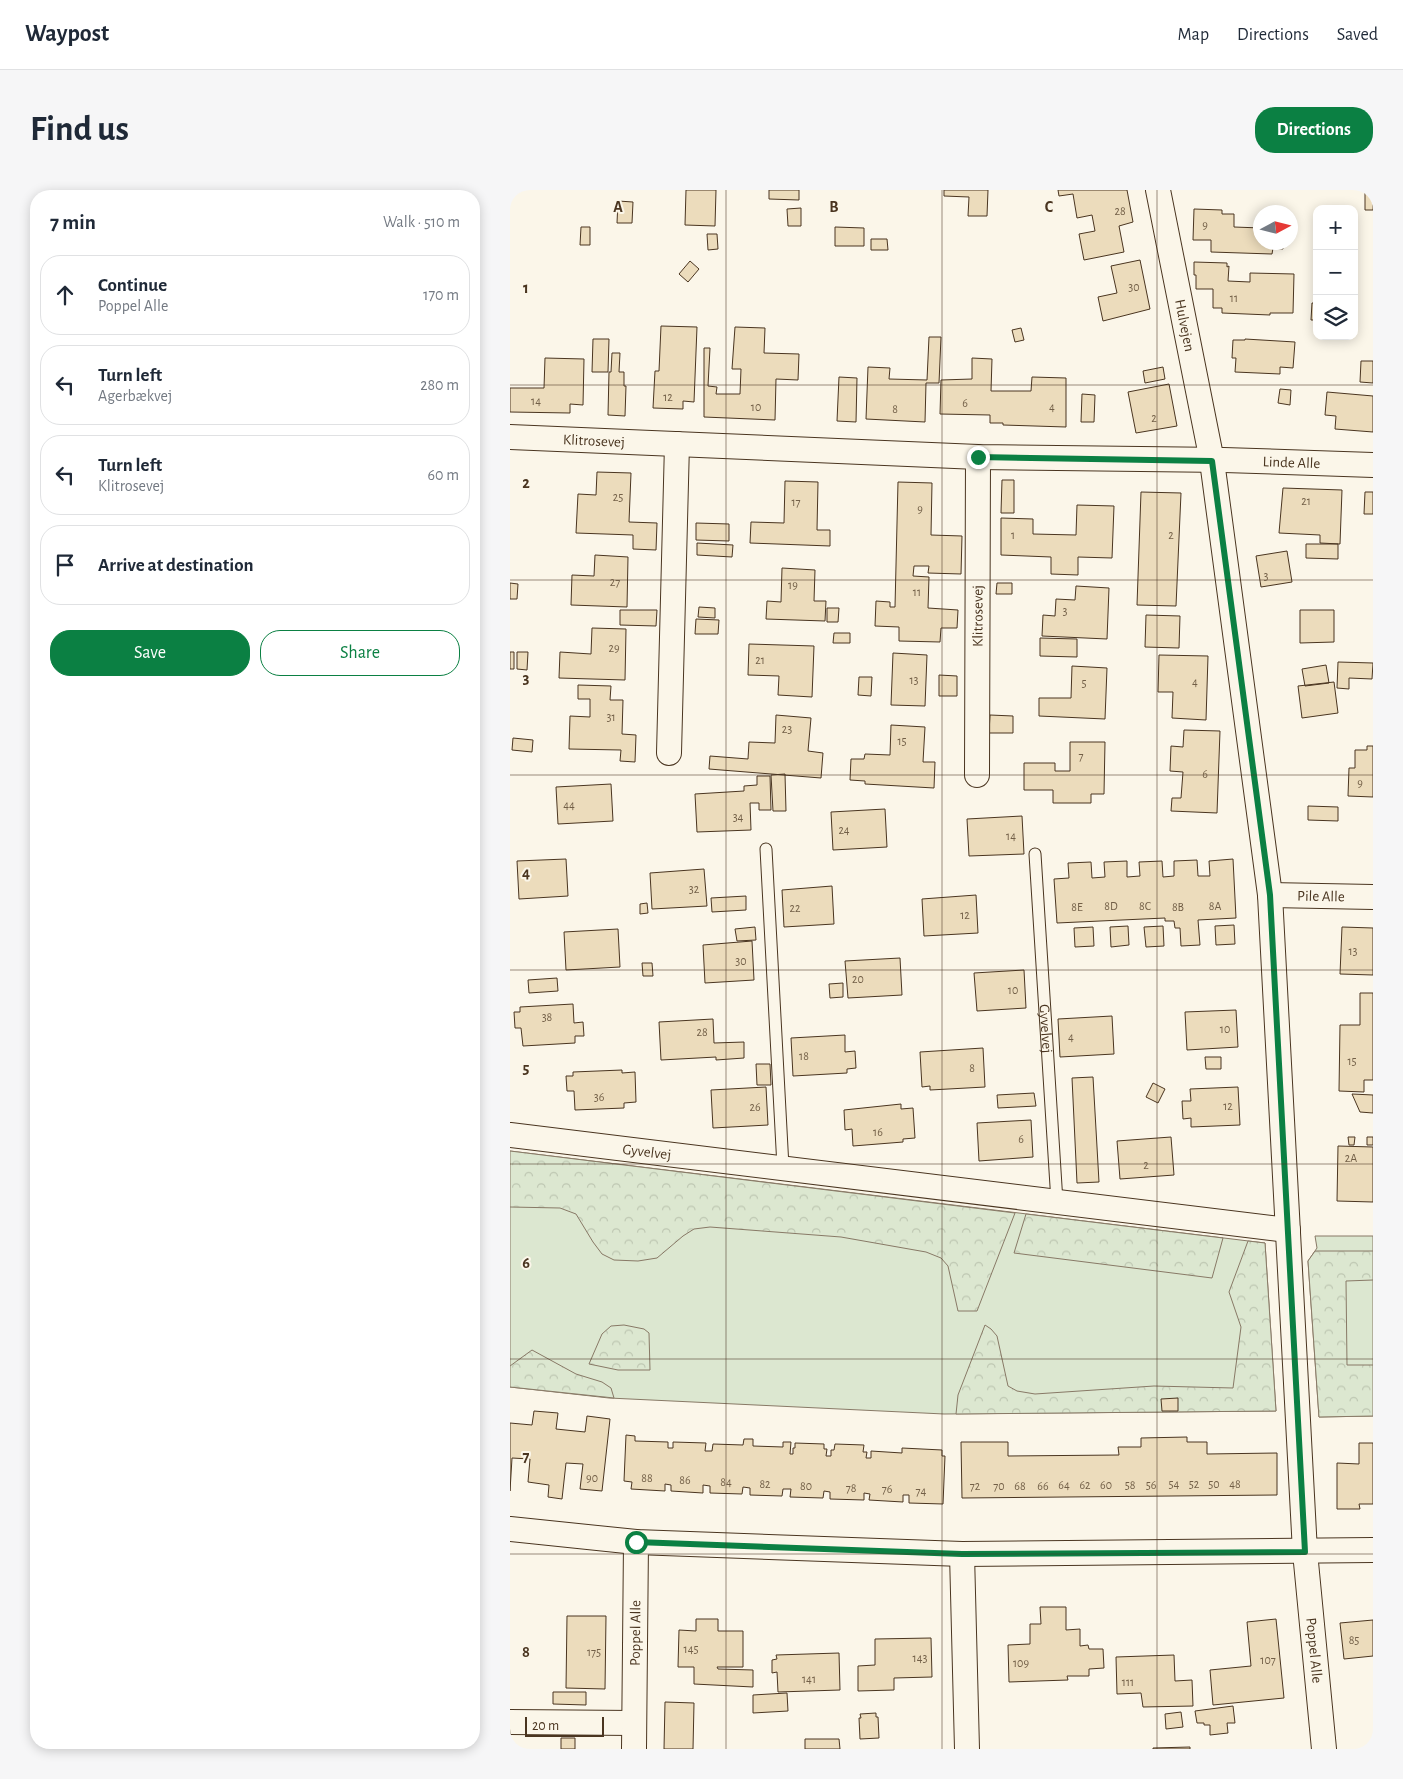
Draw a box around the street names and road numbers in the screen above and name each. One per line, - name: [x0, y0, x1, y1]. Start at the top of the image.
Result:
- street label: Hulvejen: [1172, 298, 1198, 353]
- street label: Klitrosevej: [563, 432, 625, 449]
- street label: Linde Alle: [1262, 454, 1321, 471]
- street label: Klitrosevej: [970, 585, 985, 647]
- street label: Pile Alle: [1297, 888, 1345, 904]
- street label: Gyvelvej: [1037, 1004, 1055, 1054]
- street label: Gyvelvej: [622, 1141, 672, 1162]
- street label: Poppel Alle: [627, 1600, 643, 1666]
- street label: Poppel Alle: [1304, 1617, 1325, 1684]

